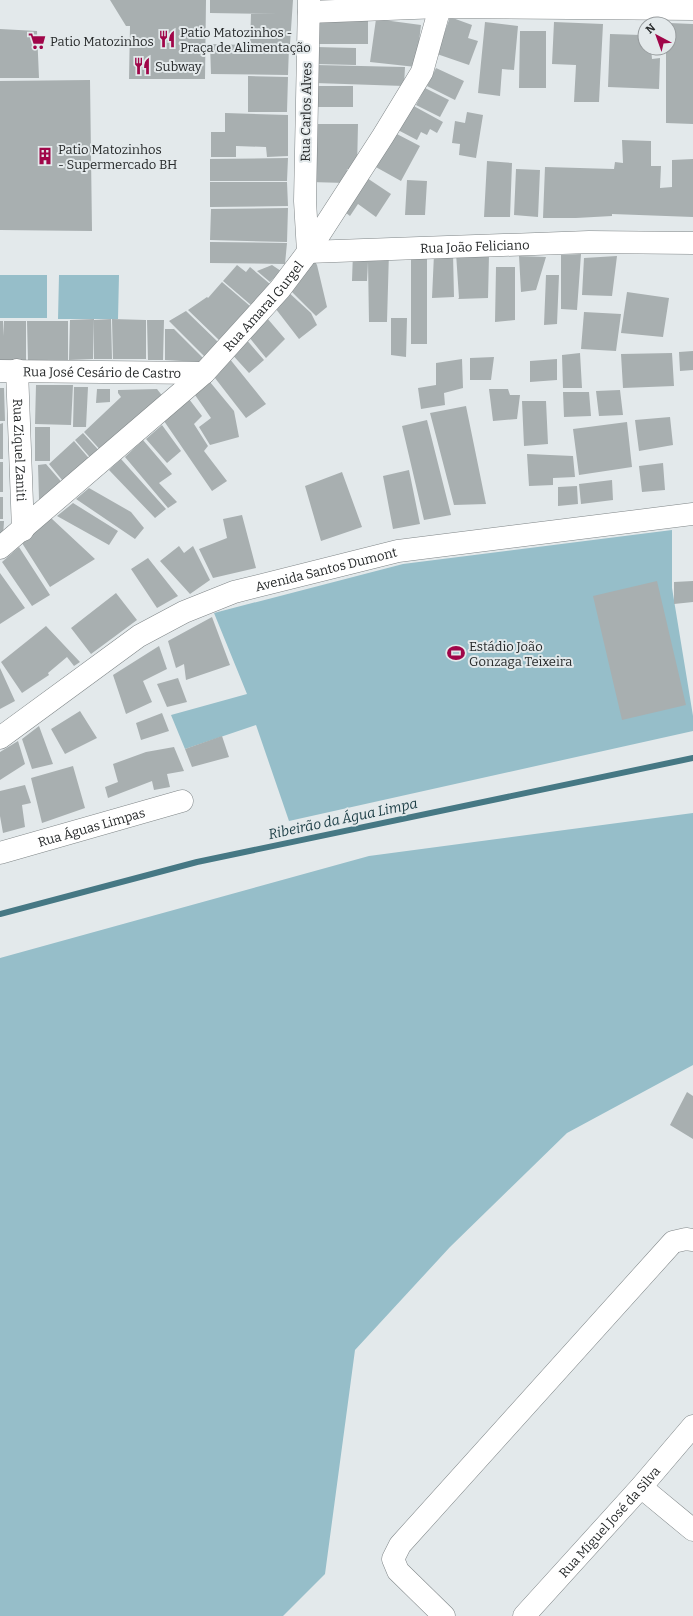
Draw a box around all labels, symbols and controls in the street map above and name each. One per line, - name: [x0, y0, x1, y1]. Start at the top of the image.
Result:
- north arrow: [637, 16, 677, 56]
- text: N: [643, 21, 659, 37]
- place label: Patio Matozinhos - Praça de Alimentação: [180, 25, 311, 55]
- restaurant icon: Patio Matozinhos - Praça de Alimentação: [157, 29, 177, 49]
- supermarket icon: Patio Matozinhos: [27, 31, 47, 51]
- place label: Patio Matozinhos: [50, 34, 154, 49]
- restaurant icon: Subway: [132, 56, 152, 76]
- place label: Subway: [155, 59, 202, 74]
- street label: Rua Carlos Alves: [298, 62, 314, 162]
- place label: Patio Matozinhos - Supermercado BH: [58, 142, 177, 172]
- building icon: Patio Matozinhos - Supermercado BH: [35, 146, 55, 166]
- street label: Rua João Feliciano: [420, 237, 530, 256]
- street label: Rua Amaral Gurgel: [220, 258, 306, 354]
- street label: Rua José Cesário de Castro: [23, 364, 181, 380]
- street label: Rua Ziquel Zaniti: [11, 398, 29, 502]
- street label: Avenida Santos Dumont: [253, 544, 399, 594]
- place label: Estádio João Gonzaga Teixeira: [469, 639, 572, 669]
- sports icon: Estádio João Gonzaga Teixeira: [446, 643, 466, 663]
- water label: Ribeirão da Água Limpa: [267, 794, 419, 843]
- street label: Rua Águas Limpas: [36, 804, 147, 849]
- street label: Rua Miguel José da Silva: [555, 1463, 663, 1580]

